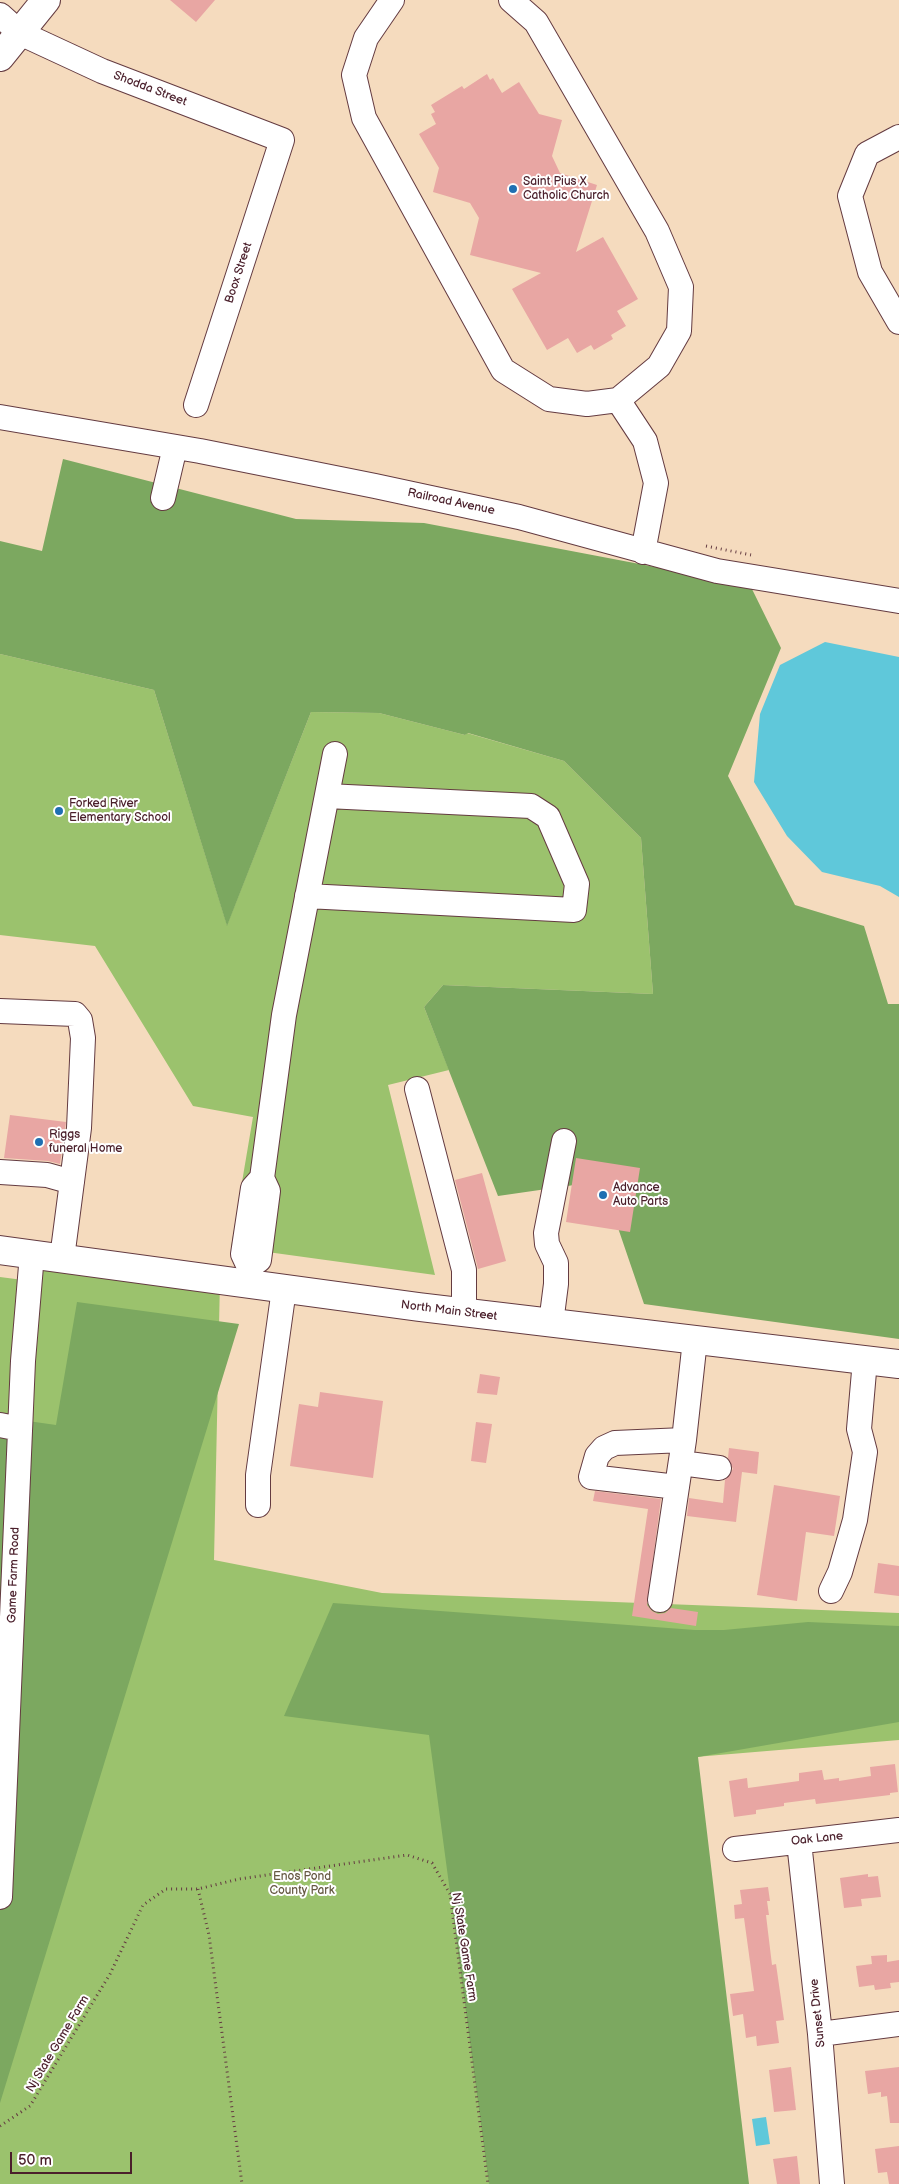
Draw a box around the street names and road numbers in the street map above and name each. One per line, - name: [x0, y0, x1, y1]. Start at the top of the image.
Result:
- street label: Shodda Street: [111, 68, 189, 110]
- street label: Boox Street: [222, 241, 256, 305]
- street label: Railroad Avenue: [406, 486, 496, 518]
- street label: North Main Street: [400, 1298, 498, 1324]
- street label: Game Farm Road: [5, 1527, 23, 1623]
- street label: Oak Lane: [790, 1829, 844, 1849]
- street label: Nj State Game Farm: [448, 1892, 480, 2002]
- street label: Sunset Drive: [807, 1978, 829, 2048]
- street label: Nj State Game Farm: [23, 1993, 93, 2095]

